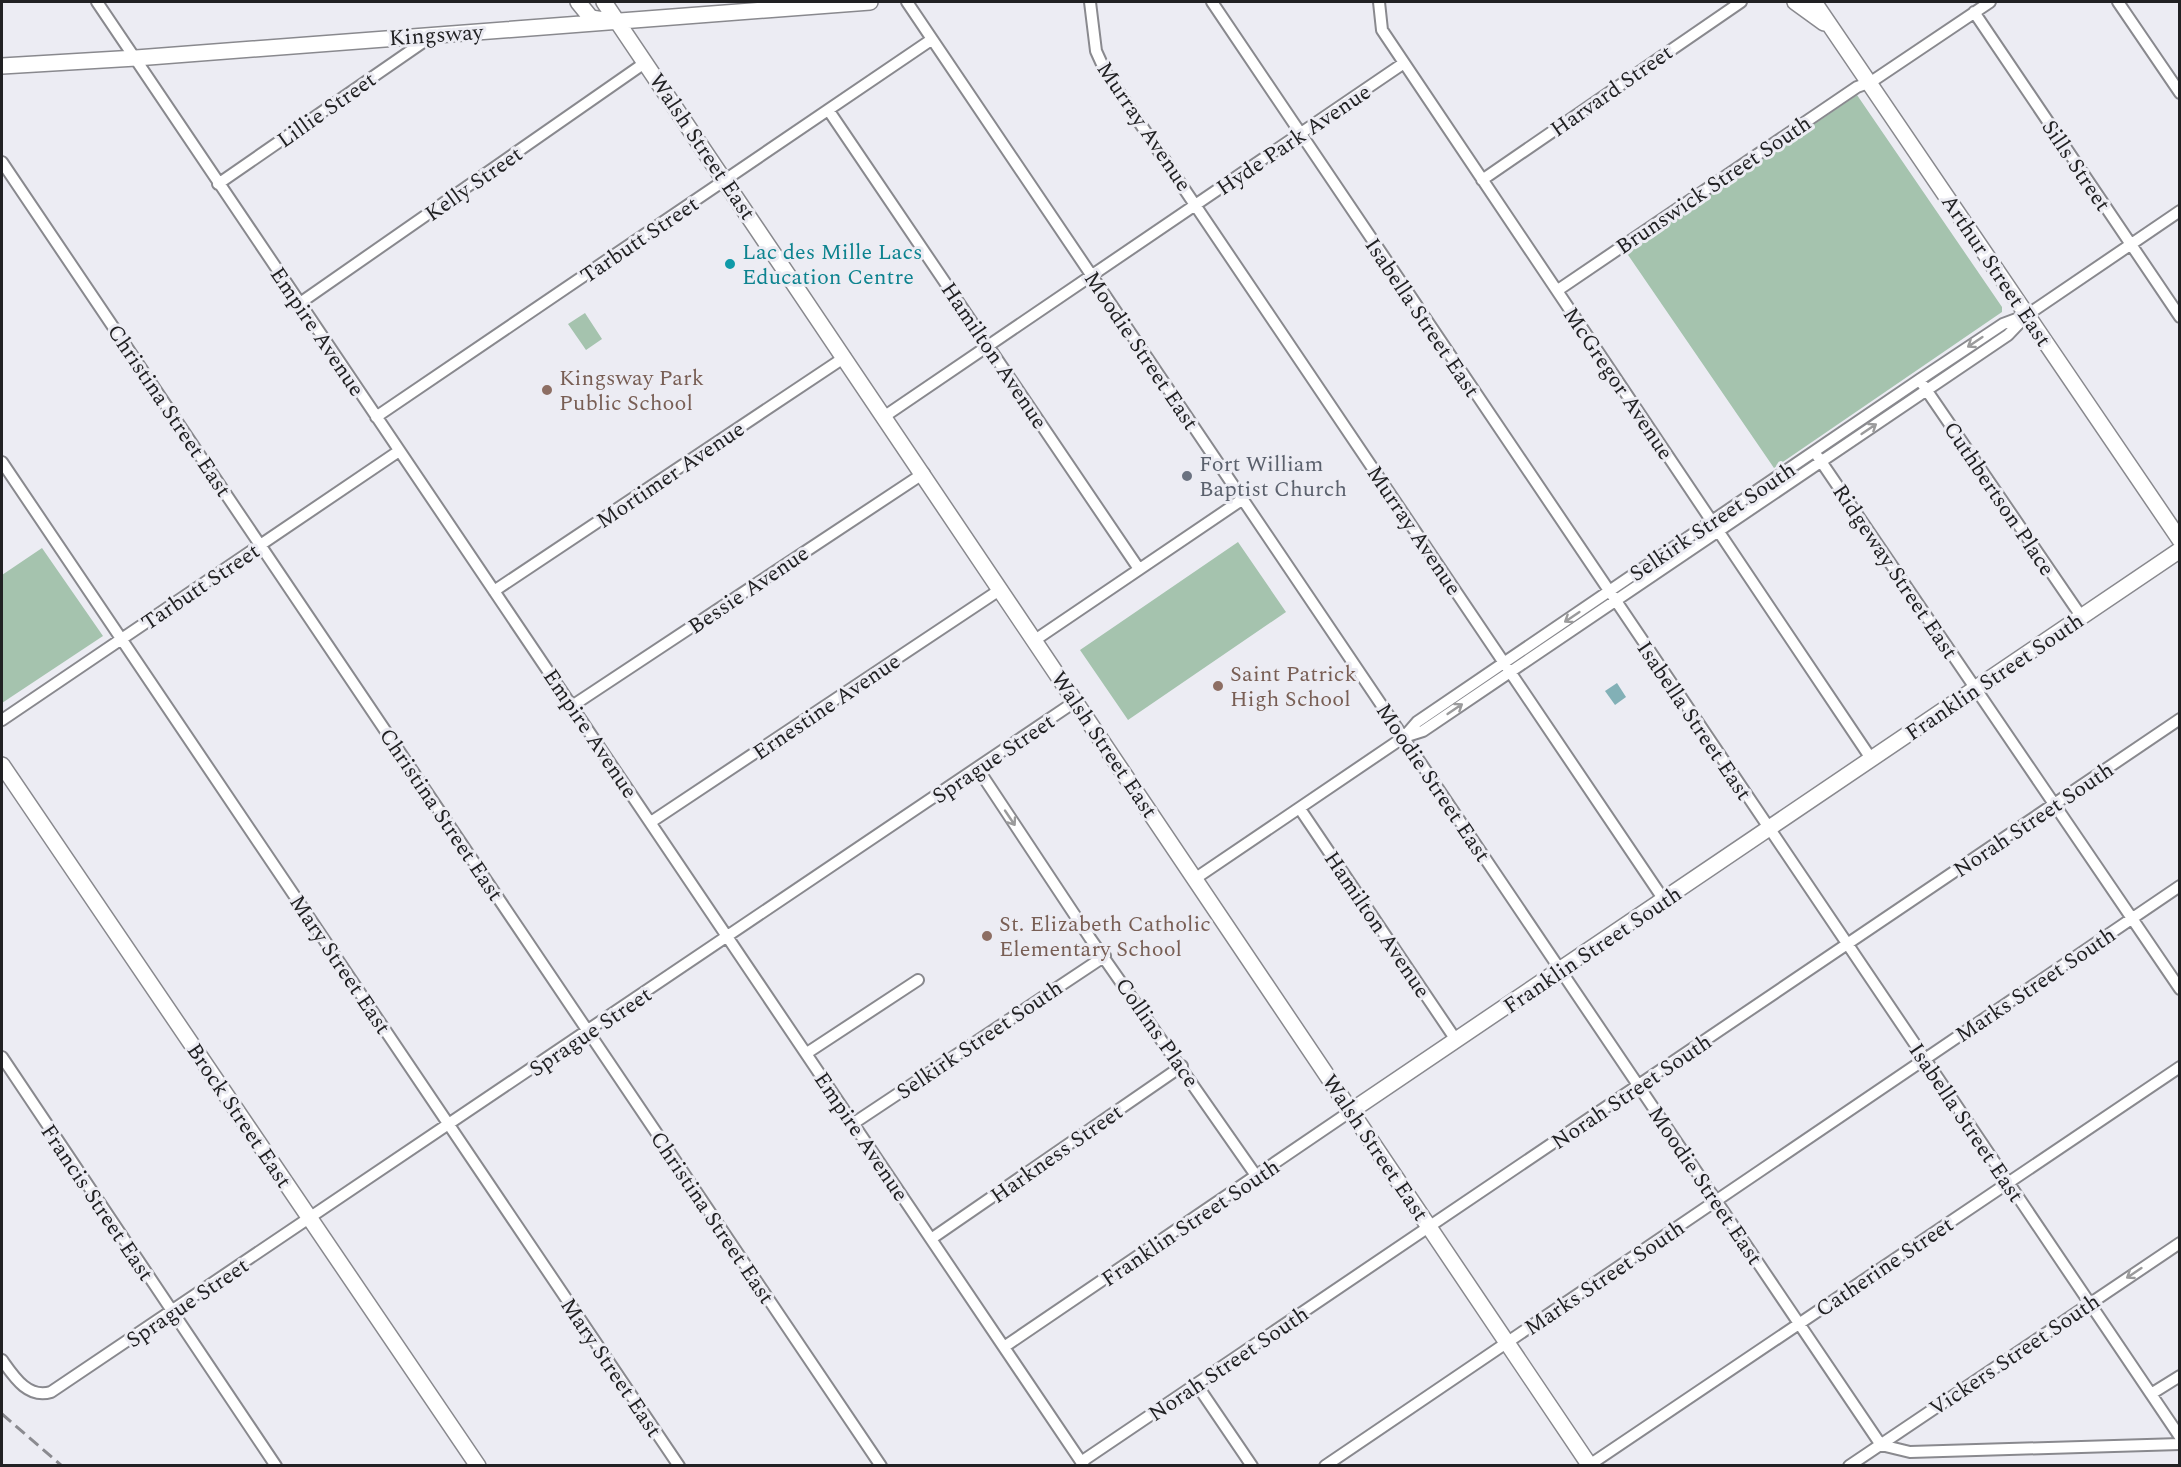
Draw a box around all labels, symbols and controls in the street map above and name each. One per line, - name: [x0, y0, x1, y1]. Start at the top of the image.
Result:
- street label: Kingsway: [388, 16, 486, 55]
- street label: Harvard Street: [1544, 37, 1680, 146]
- street label: Murray Avenue: [1088, 55, 1200, 198]
- street label: Lillie Street: [270, 64, 383, 157]
- street label: Walsh Street East: [640, 67, 763, 227]
- street label: Hyde Park Avenue: [1210, 76, 1378, 204]
- street label: Brunswick Street South: [1609, 107, 1818, 263]
- street label: Sills Street: [2033, 113, 2119, 218]
- street label: Kelly Street: [418, 138, 530, 230]
- street label: Tarbutt Street: [574, 188, 706, 292]
- street label: Arthur Street East: [1932, 188, 2059, 354]
- street label: Isabella Street East: [1356, 231, 1488, 405]
- place label: Lac des Mille Lacs Education Centre: [742, 236, 922, 294]
- marker: Lac des Mille Lacs Education Centre: [723, 257, 737, 271]
- street label: Empire Avenue: [261, 260, 372, 403]
- street label: Moodie Street East: [1075, 265, 1207, 437]
- street label: Hamilton Avenue: [932, 276, 1055, 436]
- street label: McGregor Avenue: [1554, 301, 1681, 467]
- street label: Christina Street East: [98, 318, 239, 504]
- one-way arrow: [1968, 336, 1984, 348]
- place label: Kingsway Park Public School: [559, 362, 704, 420]
- marker: Kingsway Park Public School: [540, 383, 554, 397]
- street label: Mortimer Avenue: [590, 413, 752, 537]
- street label: Cuthbertson Place: [1935, 415, 2063, 583]
- one-way arrow: [1860, 423, 1877, 435]
- place label: Fort William Baptist Church: [1199, 448, 1347, 506]
- street label: Selkirk Street South: [1623, 454, 1803, 590]
- street label: Murray Avenue: [1358, 459, 1470, 602]
- marker: Fort William Baptist Church: [1180, 469, 1194, 483]
- street label: Ridgeway Street East: [1824, 478, 1966, 666]
- street label: Tarbutt Street: [135, 535, 267, 639]
- street label: Bessie Avenue: [682, 537, 816, 643]
- street label: Franklin Street South: [1899, 605, 2091, 749]
- one-way arrow: [1564, 611, 1581, 623]
- street label: Isabella Street East: [1628, 634, 1760, 808]
- street label: Ernestine Avenue: [746, 645, 907, 769]
- place label: Saint Patrick High School: [1230, 658, 1357, 716]
- street label: Empire Avenue: [534, 662, 645, 805]
- street label: Walsh Street East: [1042, 665, 1165, 825]
- marker: Saint Patrick High School: [1211, 679, 1225, 693]
- street label: Moodie Street East: [1367, 697, 1499, 869]
- one-way arrow: [1446, 703, 1462, 715]
- street label: Sprague Street: [926, 706, 1062, 813]
- street label: Christina Street East: [370, 722, 511, 908]
- street label: Norah Street South: [1947, 754, 2121, 886]
- one-way arrow: [1005, 809, 1017, 826]
- street label: Hamilton Avenue: [1315, 845, 1438, 1005]
- street label: Franklin Street South: [1497, 878, 1689, 1022]
- street label: Mary Street East: [281, 888, 399, 1041]
- place label: St. Elizabeth Catholic Elementary School: [999, 908, 1211, 966]
- street label: Marks Street South: [1949, 919, 2123, 1051]
- marker: St. Elizabeth Catholic Elementary School: [980, 929, 994, 943]
- street label: Collins Place: [1107, 971, 1207, 1095]
- street label: Selkirk Street South: [890, 972, 1070, 1108]
- street label: Sprague Street: [523, 979, 659, 1086]
- street label: Norah Street South: [1545, 1026, 1719, 1158]
- street label: Isabella Street East: [1900, 1036, 2032, 1210]
- street label: Brock Street East: [178, 1037, 300, 1195]
- street label: Empire Avenue: [805, 1065, 916, 1208]
- street label: Walsh Street East: [1313, 1068, 1436, 1228]
- street label: Harkness Street: [984, 1096, 1130, 1212]
- street label: Moodie Street East: [1639, 1100, 1771, 1272]
- street label: Francis Street East: [32, 1118, 162, 1288]
- street label: Christina Street East: [641, 1125, 782, 1311]
- street label: Franklin Street South: [1095, 1151, 1287, 1295]
- street label: Catherine Street: [1809, 1209, 1961, 1326]
- street label: Marks Street South: [1518, 1212, 1692, 1344]
- street label: Sprague Street: [120, 1250, 256, 1357]
- one-way arrow: [2127, 1267, 2143, 1279]
- street label: Vickers Street South: [1923, 1286, 2107, 1425]
- street label: Mary Street East: [552, 1291, 670, 1444]
- street label: Norah Street South: [1142, 1298, 1316, 1430]

